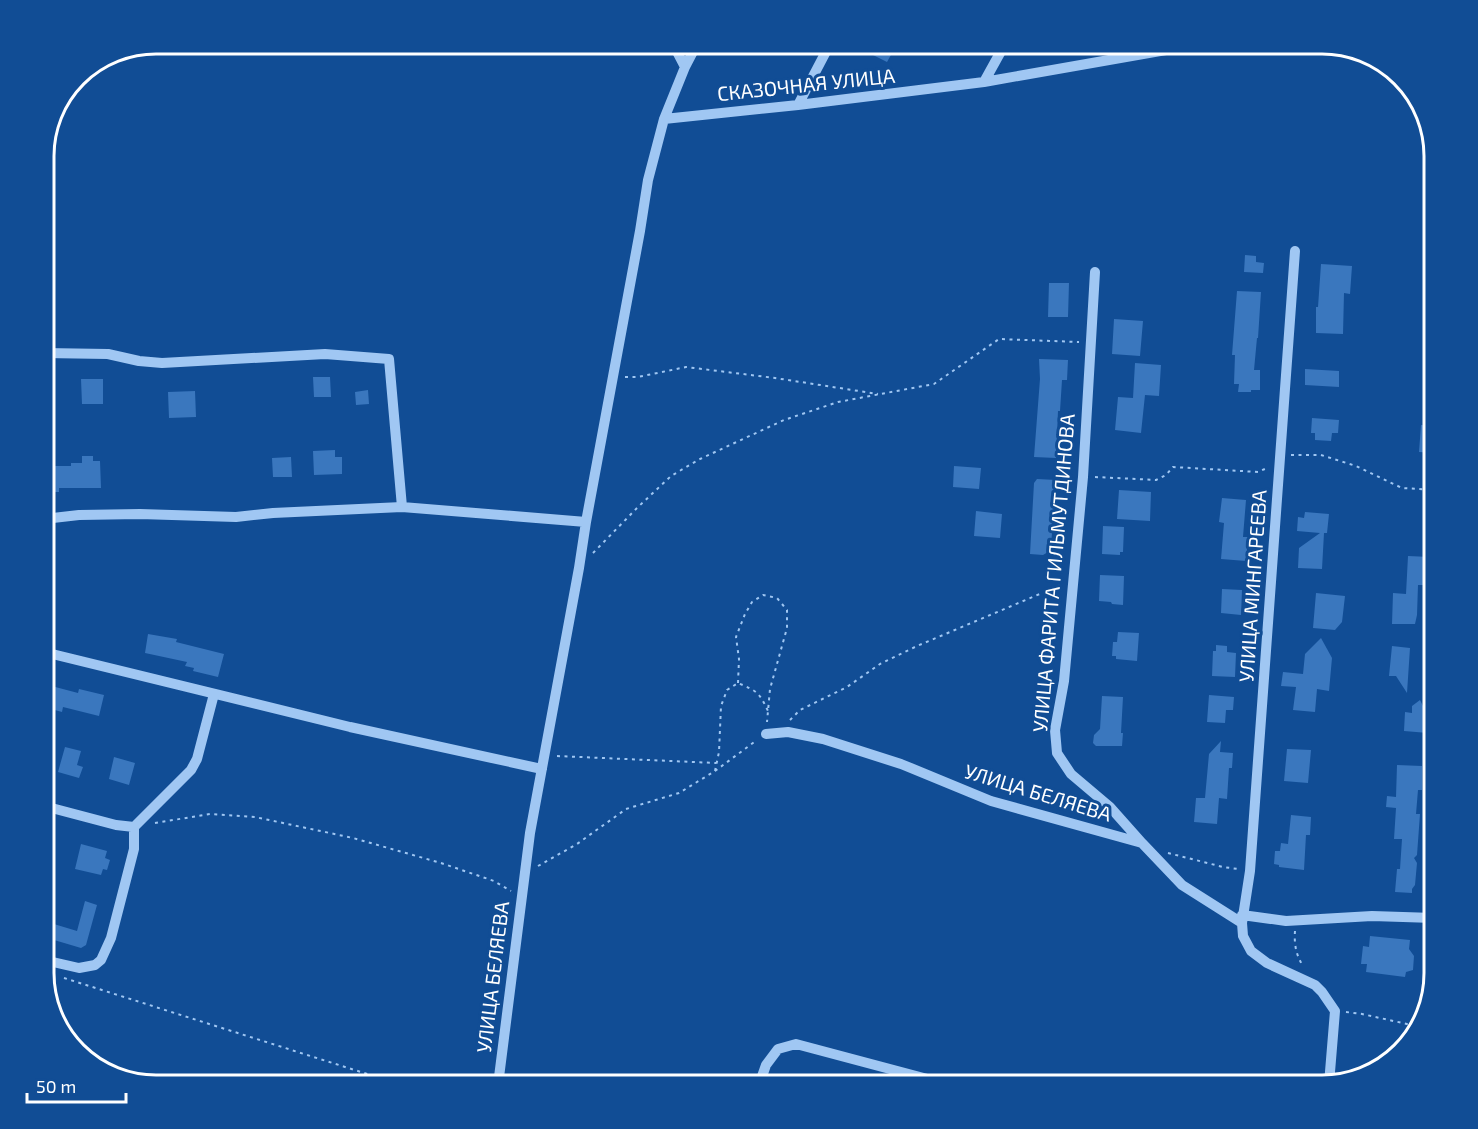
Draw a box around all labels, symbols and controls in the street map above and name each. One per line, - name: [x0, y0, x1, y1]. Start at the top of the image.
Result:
- street label: СКАЗОЧНАЯ УЛИЦА: [716, 63, 897, 105]
- street label: УЛИЦА ФАРИТА ГИЛЬМУТДИНОВА: [1027, 412, 1079, 733]
- street label: УЛИЦА МИНГАРЕЕВА: [1233, 488, 1271, 683]
- street label: УЛИЦА БЕЛЯЕВА: [962, 758, 1115, 826]
- street label: УЛИЦА БЕЛЯЕВА: [471, 899, 513, 1054]
- scale bar: [27, 1066, 126, 1104]
- text: 50 m: [36, 1075, 76, 1097]

